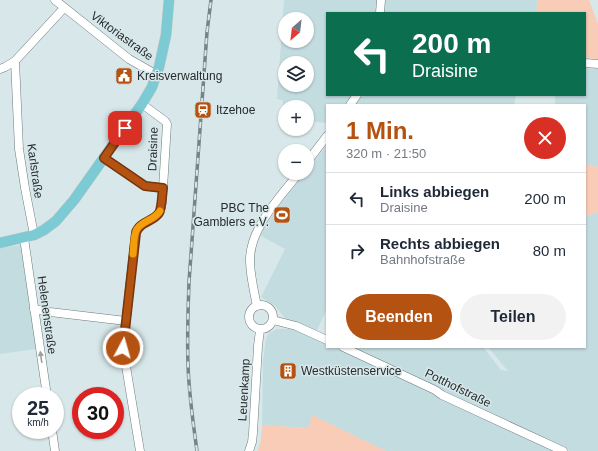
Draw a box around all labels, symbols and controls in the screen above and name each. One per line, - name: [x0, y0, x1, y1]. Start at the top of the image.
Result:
- street label: Viktoriastraße: [88, 9, 156, 64]
- north arrow: [278, 12, 314, 48]
- map controls: [278, 12, 314, 180]
- icon: left: [346, 28, 398, 80]
- text: 200 m: [412, 28, 491, 59]
- button: layers: [278, 56, 314, 92]
- text: Draisine: [412, 61, 478, 81]
- public building icon: Kreisverwaltung: [114, 66, 134, 86]
- place label: Kreisverwaltung: [137, 69, 222, 83]
- station icon: Itzehoe: [193, 100, 213, 120]
- button: +: [278, 100, 314, 136]
- place label: Itzehoe: [216, 103, 256, 117]
- pin: [108, 111, 142, 145]
- icon: arrive: [114, 117, 136, 139]
- text: 1 Min.: [346, 117, 414, 144]
- button: close: [524, 117, 566, 159]
- street label: Draisine: [145, 126, 161, 171]
- street label: Karlstraße: [24, 143, 46, 200]
- button: −: [278, 144, 314, 180]
- text: 320 m · 21:50: [346, 146, 426, 161]
- text: Links abbiegen: [380, 183, 489, 200]
- icon: left: [346, 188, 368, 210]
- text: 200 m: [524, 190, 566, 207]
- text: Draisine: [380, 200, 428, 215]
- place label: PBC The Gamblers e.V.: [193, 201, 269, 229]
- sports icon: PBC The Gamblers e.V.: [272, 205, 292, 225]
- text: Rechts abbiegen: [380, 235, 500, 252]
- icon: right: [346, 240, 368, 262]
- text: 80 m: [533, 242, 566, 259]
- text: Bahnhofstraße: [380, 252, 465, 267]
- street label: Helenenstraße: [35, 275, 59, 355]
- button: Beenden: [346, 294, 452, 340]
- button: Teilen: [460, 294, 566, 340]
- position arrow: [102, 327, 144, 369]
- one-way arrow: [38, 351, 44, 364]
- street label: Leuenkamp: [235, 358, 253, 422]
- building icon: Westküstenservice: [278, 361, 298, 381]
- place label: Westküstenservice: [301, 364, 402, 378]
- street label: Potthofstraße: [423, 366, 494, 410]
- speed limit sign: 30: [72, 387, 124, 439]
- text: 25: [27, 397, 49, 419]
- text: km/h: [27, 417, 49, 428]

